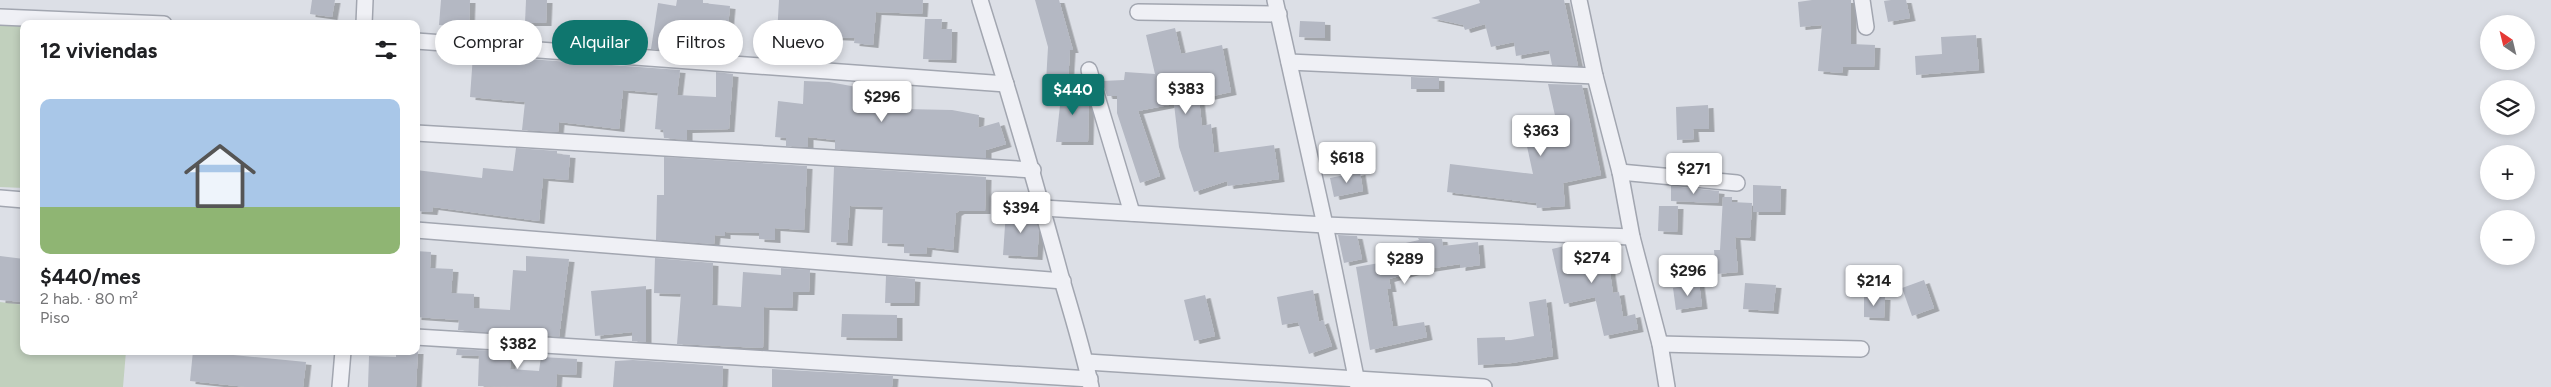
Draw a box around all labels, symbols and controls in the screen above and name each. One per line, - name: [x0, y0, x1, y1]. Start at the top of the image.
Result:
- north arrow: [2480, 15, 2535, 70]
- map controls: [2480, 15, 2535, 265]
- chip: Comprar: [435, 20, 542, 65]
- chip: Alquilar: [552, 20, 648, 65]
- chip: Filtros: [658, 20, 743, 65]
- chip: Nuevo: [753, 20, 843, 65]
- icon: filters: [372, 36, 400, 64]
- text: 12 viviendas: [40, 38, 157, 63]
- pin: $383: [1156, 72, 1216, 115]
- pin: $440: [1043, 74, 1103, 116]
- text: $383: [1168, 79, 1204, 98]
- pin: $296: [852, 80, 912, 123]
- text: $440: [1053, 80, 1093, 99]
- button: layers: [2480, 80, 2535, 135]
- text: $296: [864, 87, 900, 106]
- pin: $363: [1511, 114, 1571, 157]
- text: $363: [1523, 121, 1559, 140]
- icon: home: [175, 131, 265, 221]
- pin: $618: [1317, 142, 1377, 184]
- button: +: [2480, 145, 2535, 200]
- text: $618: [1330, 148, 1364, 167]
- pin: $271: [1664, 152, 1724, 195]
- text: $271: [1677, 159, 1711, 178]
- pin: $394: [991, 192, 1051, 234]
- text: $394: [1002, 198, 1040, 217]
- button: −: [2480, 210, 2535, 265]
- pin: $289: [1375, 242, 1435, 285]
- pin: $274: [1562, 242, 1622, 284]
- text: $274: [1573, 248, 1611, 267]
- text: $289: [1386, 249, 1424, 268]
- pin: $296: [1658, 254, 1718, 297]
- text: $296: [1670, 261, 1706, 280]
- text: $440/mes: [40, 264, 141, 289]
- pin: $214: [1844, 264, 1904, 307]
- text: $214: [1856, 271, 1892, 290]
- text: 2 hab. · 80 m²: [40, 289, 138, 308]
- text: Piso: [40, 308, 70, 327]
- pin: $382: [488, 328, 548, 370]
- text: $382: [500, 334, 536, 353]

